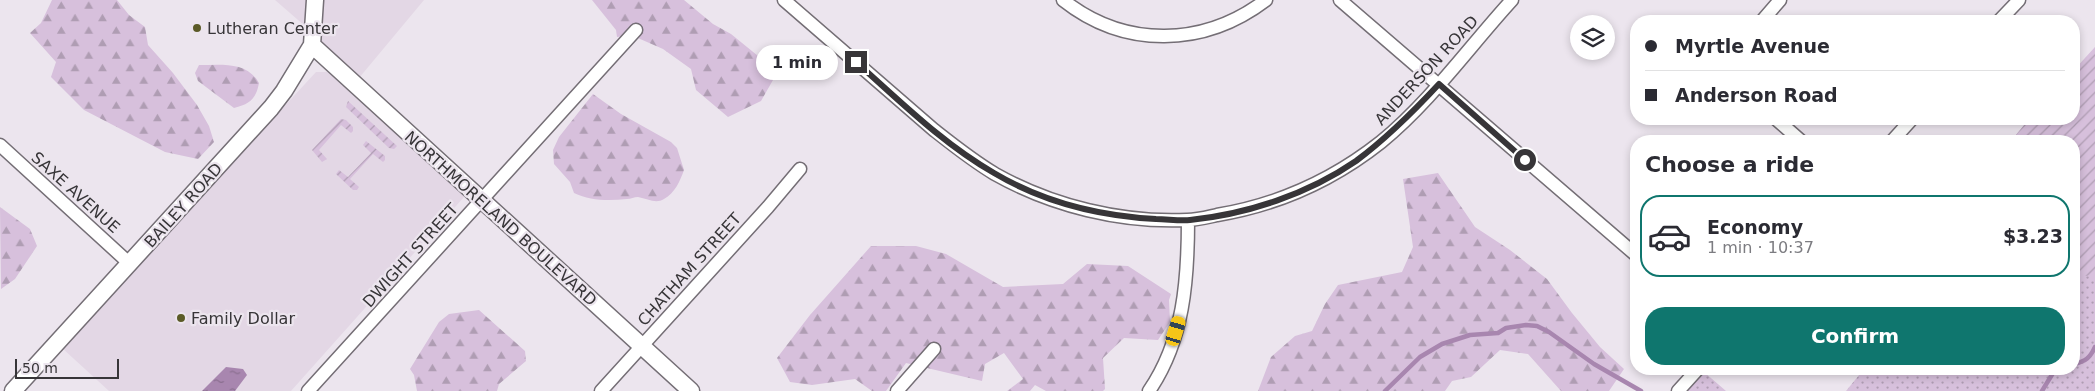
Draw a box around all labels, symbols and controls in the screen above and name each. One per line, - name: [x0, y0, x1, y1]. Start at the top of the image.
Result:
- street label: ANDERSON ROAD: [1371, 12, 1482, 129]
- map controls: [1570, 15, 1615, 60]
- button: layers: [1570, 15, 1615, 60]
- place label: Lutheran Center: [207, 19, 338, 38]
- marker: Lutheran Center: [191, 22, 203, 34]
- text: Myrtle Avenue: [1675, 35, 1830, 57]
- callout: 1 min: [756, 44, 838, 80]
- route end: [845, 51, 867, 73]
- text: 1 min: [772, 53, 822, 72]
- text: Anderson Road: [1675, 84, 1838, 106]
- street label: NORTHMORELAND BOULEVARD: [401, 127, 601, 310]
- street label: SAXE AVENUE: [28, 148, 124, 237]
- route start: [1514, 149, 1536, 171]
- text: Choose a ride: [1645, 152, 1814, 177]
- street label: BAILEY ROAD: [140, 159, 226, 252]
- street label: DWIGHT STREET: [359, 199, 462, 311]
- street label: CHATHAM STREET: [634, 209, 745, 330]
- icon: car: [1647, 214, 1692, 259]
- text: Economy: [1707, 216, 1803, 238]
- text: $3.23: [2003, 225, 2063, 247]
- text: 1 min · 10:37: [1707, 238, 1814, 257]
- button: Confirm: [1645, 307, 2065, 365]
- place label: Family Dollar: [191, 309, 295, 328]
- marker: Family Dollar: [175, 312, 187, 324]
- car: [1164, 314, 1187, 348]
- scale bar: [15, 356, 119, 379]
- text: 50 m: [22, 360, 58, 376]

